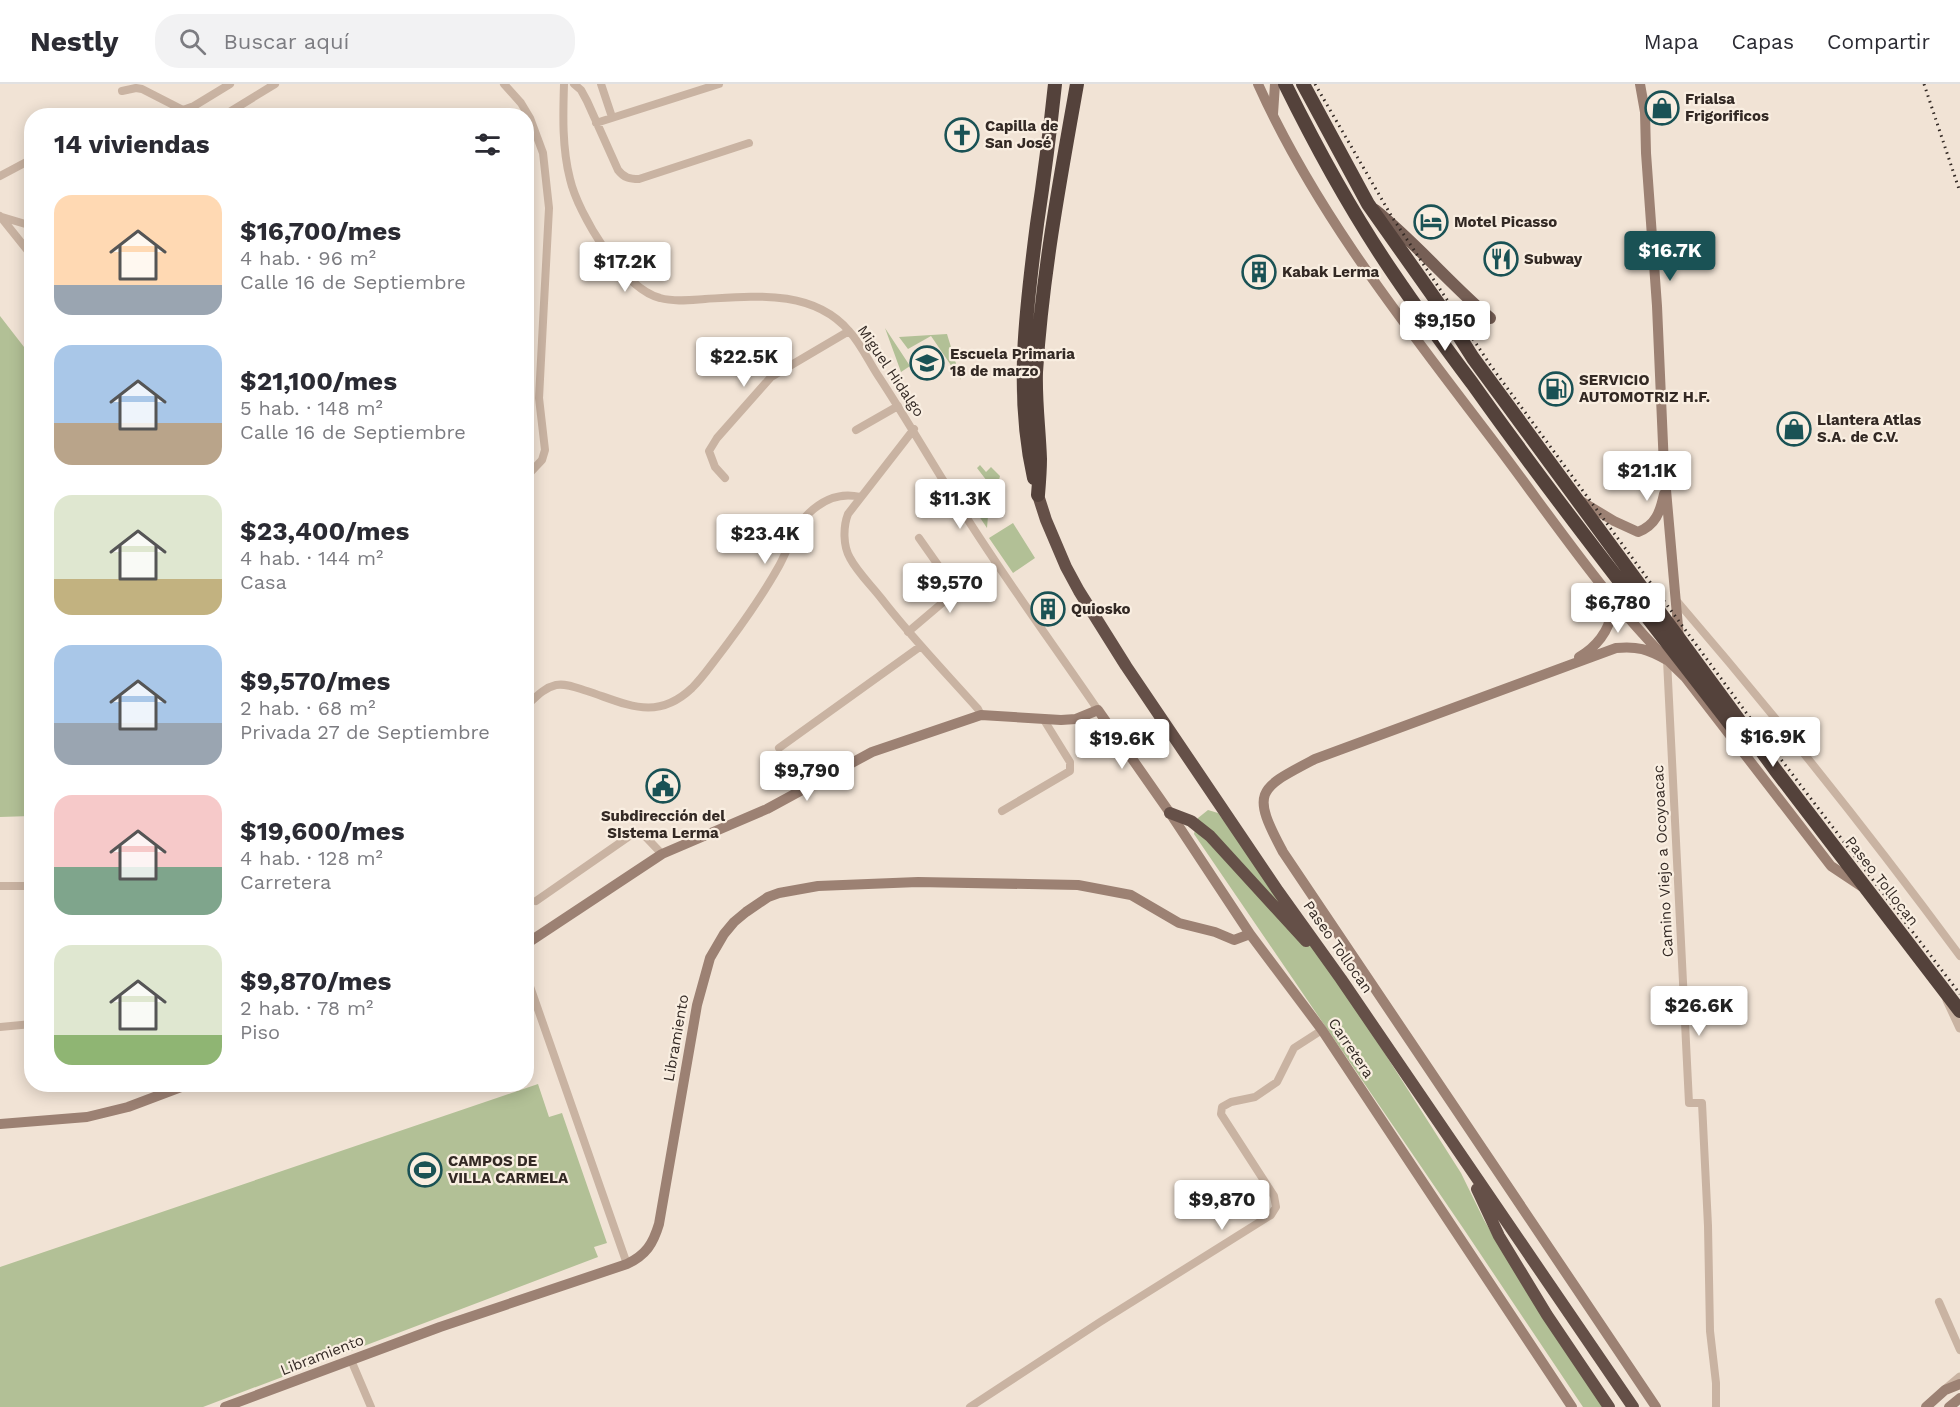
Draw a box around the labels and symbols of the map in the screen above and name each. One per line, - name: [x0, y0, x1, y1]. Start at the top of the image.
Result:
- shop icon: Frialsa Frigorificos: [1644, 90, 1680, 126]
- place label: Frialsa Frigorificos: [1685, 90, 1769, 125]
- church icon: Capilla de San José: [944, 117, 980, 153]
- place label: Capilla de San José: [985, 117, 1059, 152]
- hotel icon: Motel Picasso: [1413, 204, 1449, 240]
- place label: Motel Picasso: [1454, 213, 1557, 231]
- pin: $16.7K: [1621, 231, 1719, 282]
- restaurant icon: Subway: [1483, 241, 1519, 277]
- pin: $17.2K: [576, 242, 674, 293]
- place label: Subway: [1524, 250, 1583, 268]
- building icon: Kabak Lerma: [1241, 254, 1277, 290]
- place label: Kabak Lerma: [1282, 263, 1380, 281]
- pin: $9,150: [1396, 301, 1494, 352]
- street label: Miguel Hidalgo: [854, 322, 928, 420]
- pin: $22.5K: [695, 337, 793, 388]
- school or university icon: Escuela Primaria 18 de marzo: [909, 345, 945, 381]
- place label: Escuela Primaria 18 de marzo: [950, 345, 1075, 380]
- fuel station icon: SERVICIO AUTOMOTRIZ H.F.: [1538, 371, 1574, 407]
- place label: SERVICIO AUTOMOTRIZ H.F.: [1579, 371, 1710, 406]
- shop icon: Llantera Atlas S.A. de C.V.: [1776, 411, 1812, 447]
- place label: Llantera Atlas S.A. de C.V.: [1817, 411, 1921, 446]
- pin: $21.1K: [1598, 451, 1696, 502]
- pin: $11.3K: [911, 479, 1009, 530]
- pin: $23.4K: [716, 514, 814, 565]
- pin: $9,570: [901, 563, 999, 614]
- pin: $6,780: [1569, 583, 1667, 634]
- building icon: Quiosko: [1030, 591, 1066, 627]
- place label: Quiosko: [1071, 600, 1131, 618]
- pin: $16.9K: [1724, 717, 1822, 768]
- pin: $19.6K: [1073, 719, 1171, 770]
- pin: $9,790: [758, 751, 856, 802]
- street label: Camino Viejo a Ocoyoacac: [1649, 764, 1677, 958]
- public building icon: Subdirección del SIstema Lerma: [645, 768, 681, 804]
- place label: Subdirección del SIstema Lerma: [601, 807, 725, 842]
- street label: Paseo Tollocan: [1841, 833, 1923, 929]
- street label: Paseo Tollocan: [1299, 897, 1377, 997]
- pin: $26.6K: [1650, 986, 1748, 1037]
- street label: Libramiento: [659, 993, 693, 1083]
- street label: Carretera: [1324, 1015, 1378, 1082]
- sports icon: CAMPOS DE VILLA CARMELA: [407, 1152, 443, 1188]
- place label: CAMPOS DE VILLA CARMELA: [448, 1152, 569, 1187]
- pin: $9,870: [1173, 1180, 1271, 1231]
- street label: Libramiento: [278, 1331, 366, 1379]

